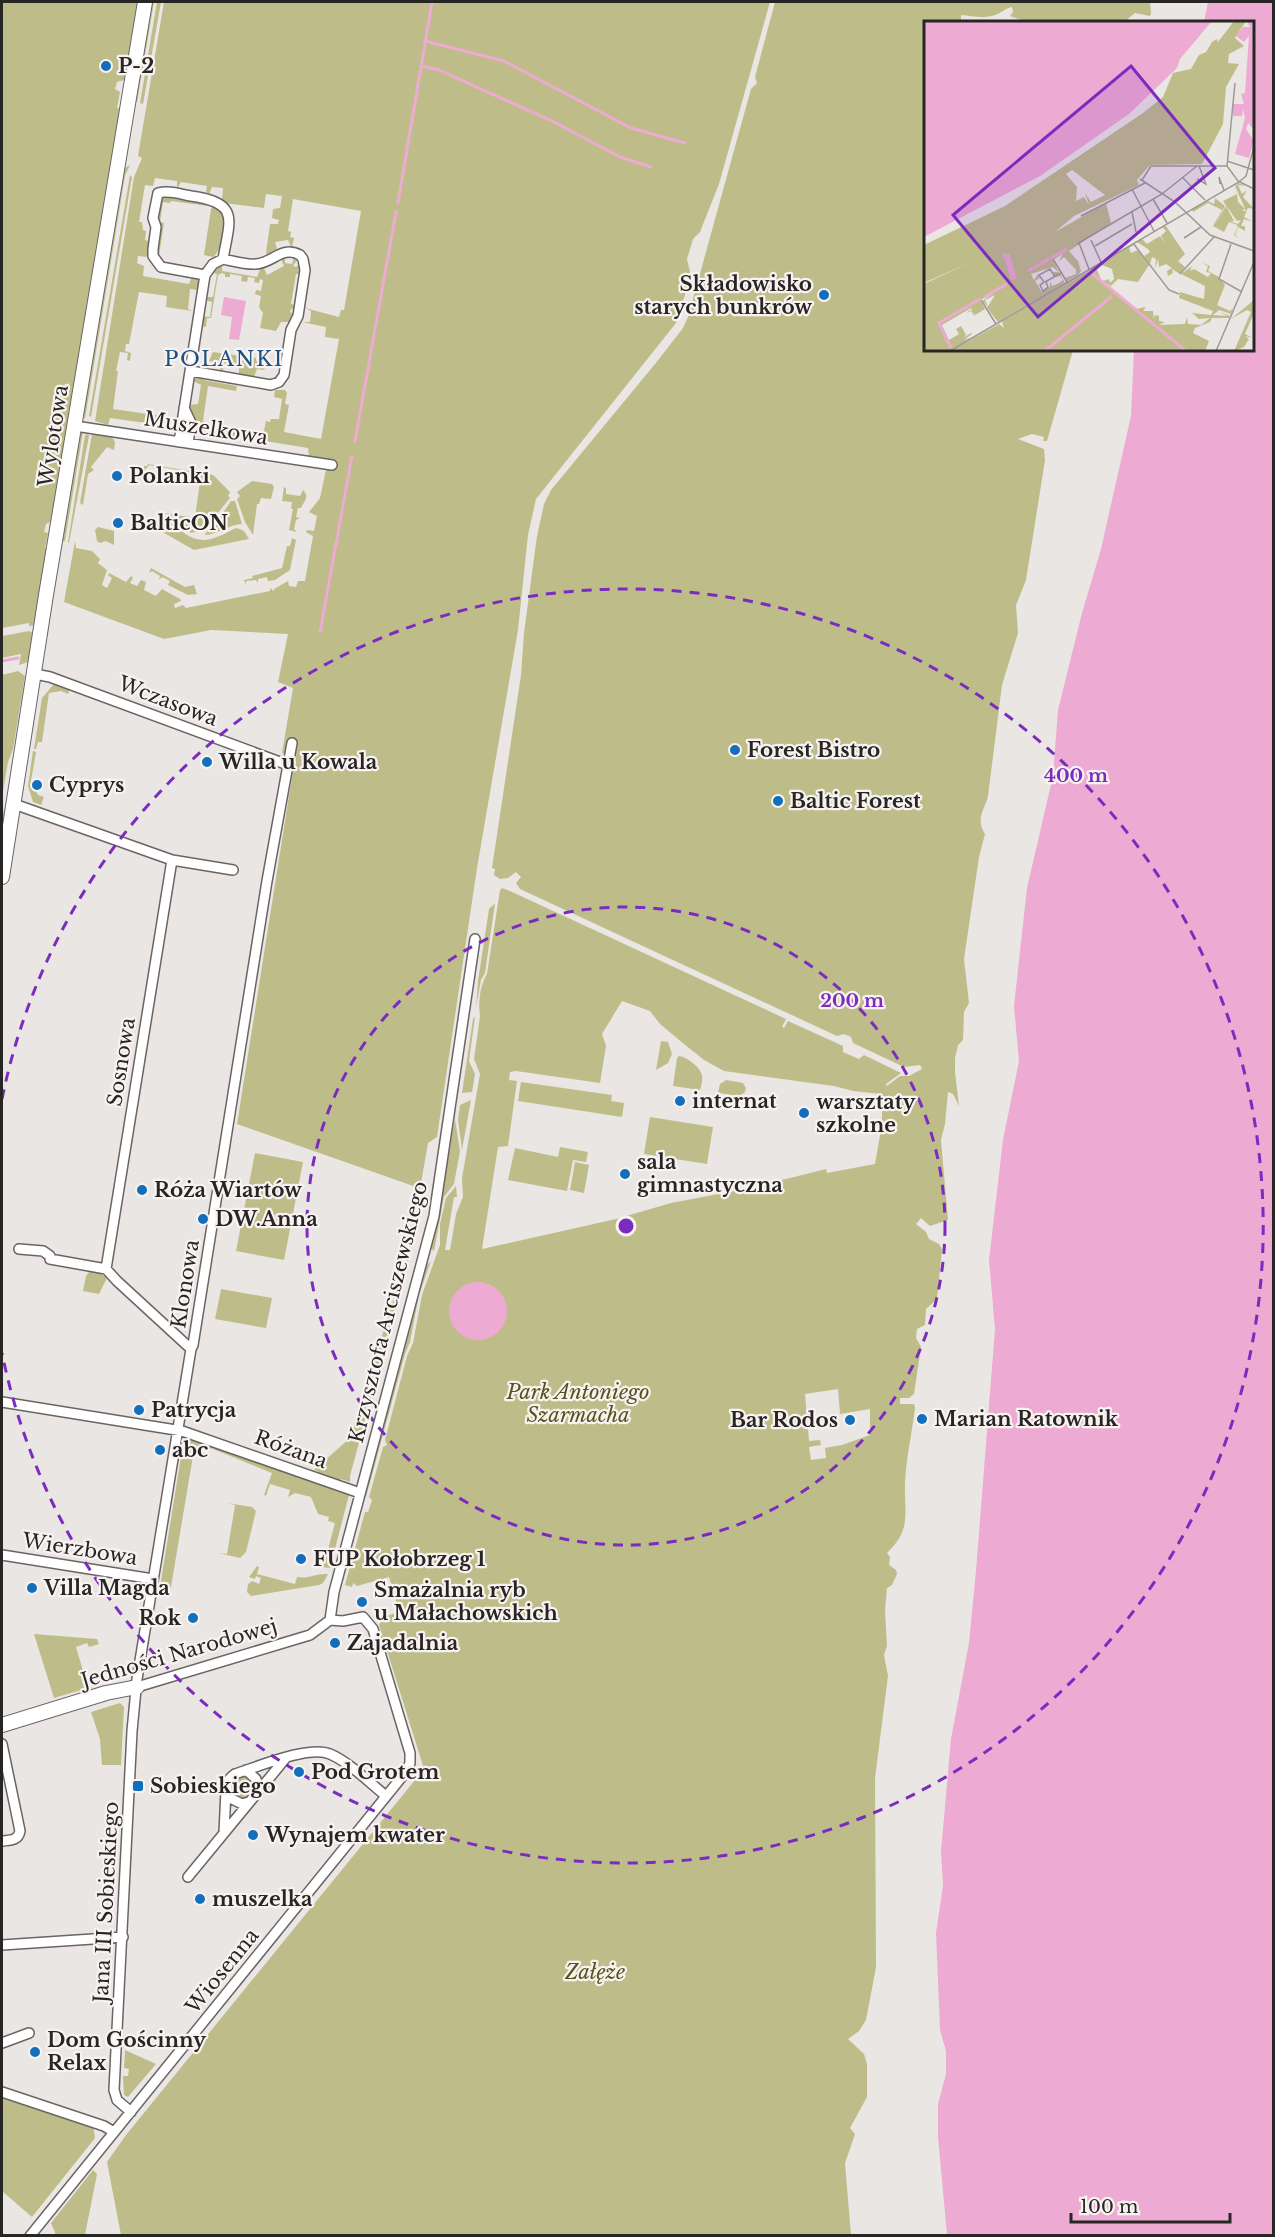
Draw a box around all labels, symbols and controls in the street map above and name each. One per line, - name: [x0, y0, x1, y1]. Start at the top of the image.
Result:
- inset map: [924, 21, 1254, 351]
- place label: P-2: [118, 54, 154, 78]
- marker: P-2: [99, 59, 113, 73]
- place label: Składowisko starych bunkrów: [634, 272, 812, 319]
- marker: Składowisko starych bunkrów: [817, 288, 831, 302]
- district label: POLANKI: [164, 346, 284, 372]
- street label: Wylotowa: [33, 382, 73, 490]
- street label: Muszelkowa: [142, 406, 271, 450]
- place label: Polanki: [129, 464, 210, 488]
- marker: Polanki: [110, 469, 124, 483]
- place label: BalticON: [130, 511, 228, 535]
- marker: BalticON: [111, 516, 125, 530]
- street label: Wczasowa: [114, 671, 222, 731]
- place label: Forest Bistro: [747, 738, 880, 762]
- marker: Forest Bistro: [728, 743, 742, 757]
- place label: Willa u Kowala: [218, 750, 378, 774]
- marker: Willa u Kowala: [200, 755, 214, 769]
- text: 400 m: [1044, 765, 1108, 787]
- place label: Cyprys: [49, 773, 124, 797]
- marker: Cyprys: [30, 778, 44, 792]
- place label: Baltic Forest: [790, 789, 921, 813]
- marker: Baltic Forest: [771, 794, 785, 808]
- text: 200 m: [820, 990, 884, 1012]
- street label: Sosnowa: [102, 1015, 140, 1108]
- place label: internat: [692, 1089, 777, 1113]
- place label: warsztaty szkolne: [816, 1090, 916, 1137]
- marker: internat: [673, 1094, 687, 1108]
- marker: warsztaty szkolne: [797, 1106, 811, 1120]
- place label: sala gimnastyczna: [637, 1150, 783, 1197]
- marker: sala gimnastyczna: [618, 1167, 632, 1181]
- place label: Róża Wiartów: [154, 1178, 302, 1202]
- street label: Krzysztofa Arciszewskiego: [344, 1179, 432, 1445]
- marker: Róża Wiartów: [135, 1183, 149, 1197]
- place label: DW.Anna: [215, 1207, 318, 1231]
- marker: DW.Anna: [196, 1212, 210, 1226]
- centre of rings: [616, 1216, 636, 1236]
- street label: Klonowa: [166, 1237, 204, 1330]
- park label: Park Antoniego Szarmacha: [506, 1380, 649, 1427]
- place label: Patrycja: [151, 1398, 237, 1422]
- marker: Patrycja: [132, 1403, 146, 1417]
- place label: Marian Ratownik: [934, 1407, 1119, 1431]
- place label: Bar Rodos: [730, 1408, 838, 1432]
- marker: Marian Ratownik: [915, 1412, 929, 1426]
- marker: Bar Rodos: [843, 1413, 857, 1427]
- street label: Różana: [251, 1425, 331, 1474]
- place label: abc: [172, 1438, 208, 1462]
- marker: abc: [153, 1443, 167, 1457]
- street label: Wierzbowa: [20, 1528, 140, 1570]
- place label: FUP Kołobrzeg 1: [313, 1547, 486, 1571]
- marker: FUP Kołobrzeg 1: [294, 1552, 308, 1566]
- place label: Villa Magda: [43, 1576, 170, 1600]
- place label: Smażalnia ryb u Małachowskich: [374, 1578, 558, 1625]
- marker: Villa Magda: [25, 1581, 39, 1595]
- marker: Smażalnia ryb u Małachowskich: [355, 1595, 369, 1609]
- place label: Rok: [138, 1606, 182, 1630]
- marker: Rok: [186, 1611, 200, 1625]
- street label: Jedności Narodowej: [75, 1614, 280, 1693]
- place label: Zajadalnia: [347, 1631, 459, 1655]
- marker: Zajadalnia: [328, 1636, 342, 1650]
- place label: Pod Grotem: [311, 1760, 439, 1784]
- marker: Pod Grotem: [292, 1765, 306, 1779]
- place label: Sobieskiego: [150, 1774, 276, 1798]
- marker: Sobieskiego: [131, 1779, 145, 1793]
- street label: Jana III Sobieskiego: [89, 1801, 123, 2006]
- place label: Wynajem kwater: [264, 1823, 445, 1847]
- marker: Wynajem kwater: [246, 1828, 260, 1842]
- place label: muszelka: [212, 1887, 313, 1911]
- marker: muszelka: [193, 1892, 207, 1906]
- street label: Wiosenna: [180, 1923, 264, 2019]
- park label: Załęże: [564, 1960, 625, 1984]
- place label: Dom Gościnny Relax: [47, 2028, 207, 2075]
- marker: Dom Gościnny Relax: [28, 2045, 42, 2059]
- scale bar: [1071, 2186, 1230, 2224]
- text: 100 m: [1080, 2196, 1138, 2218]

